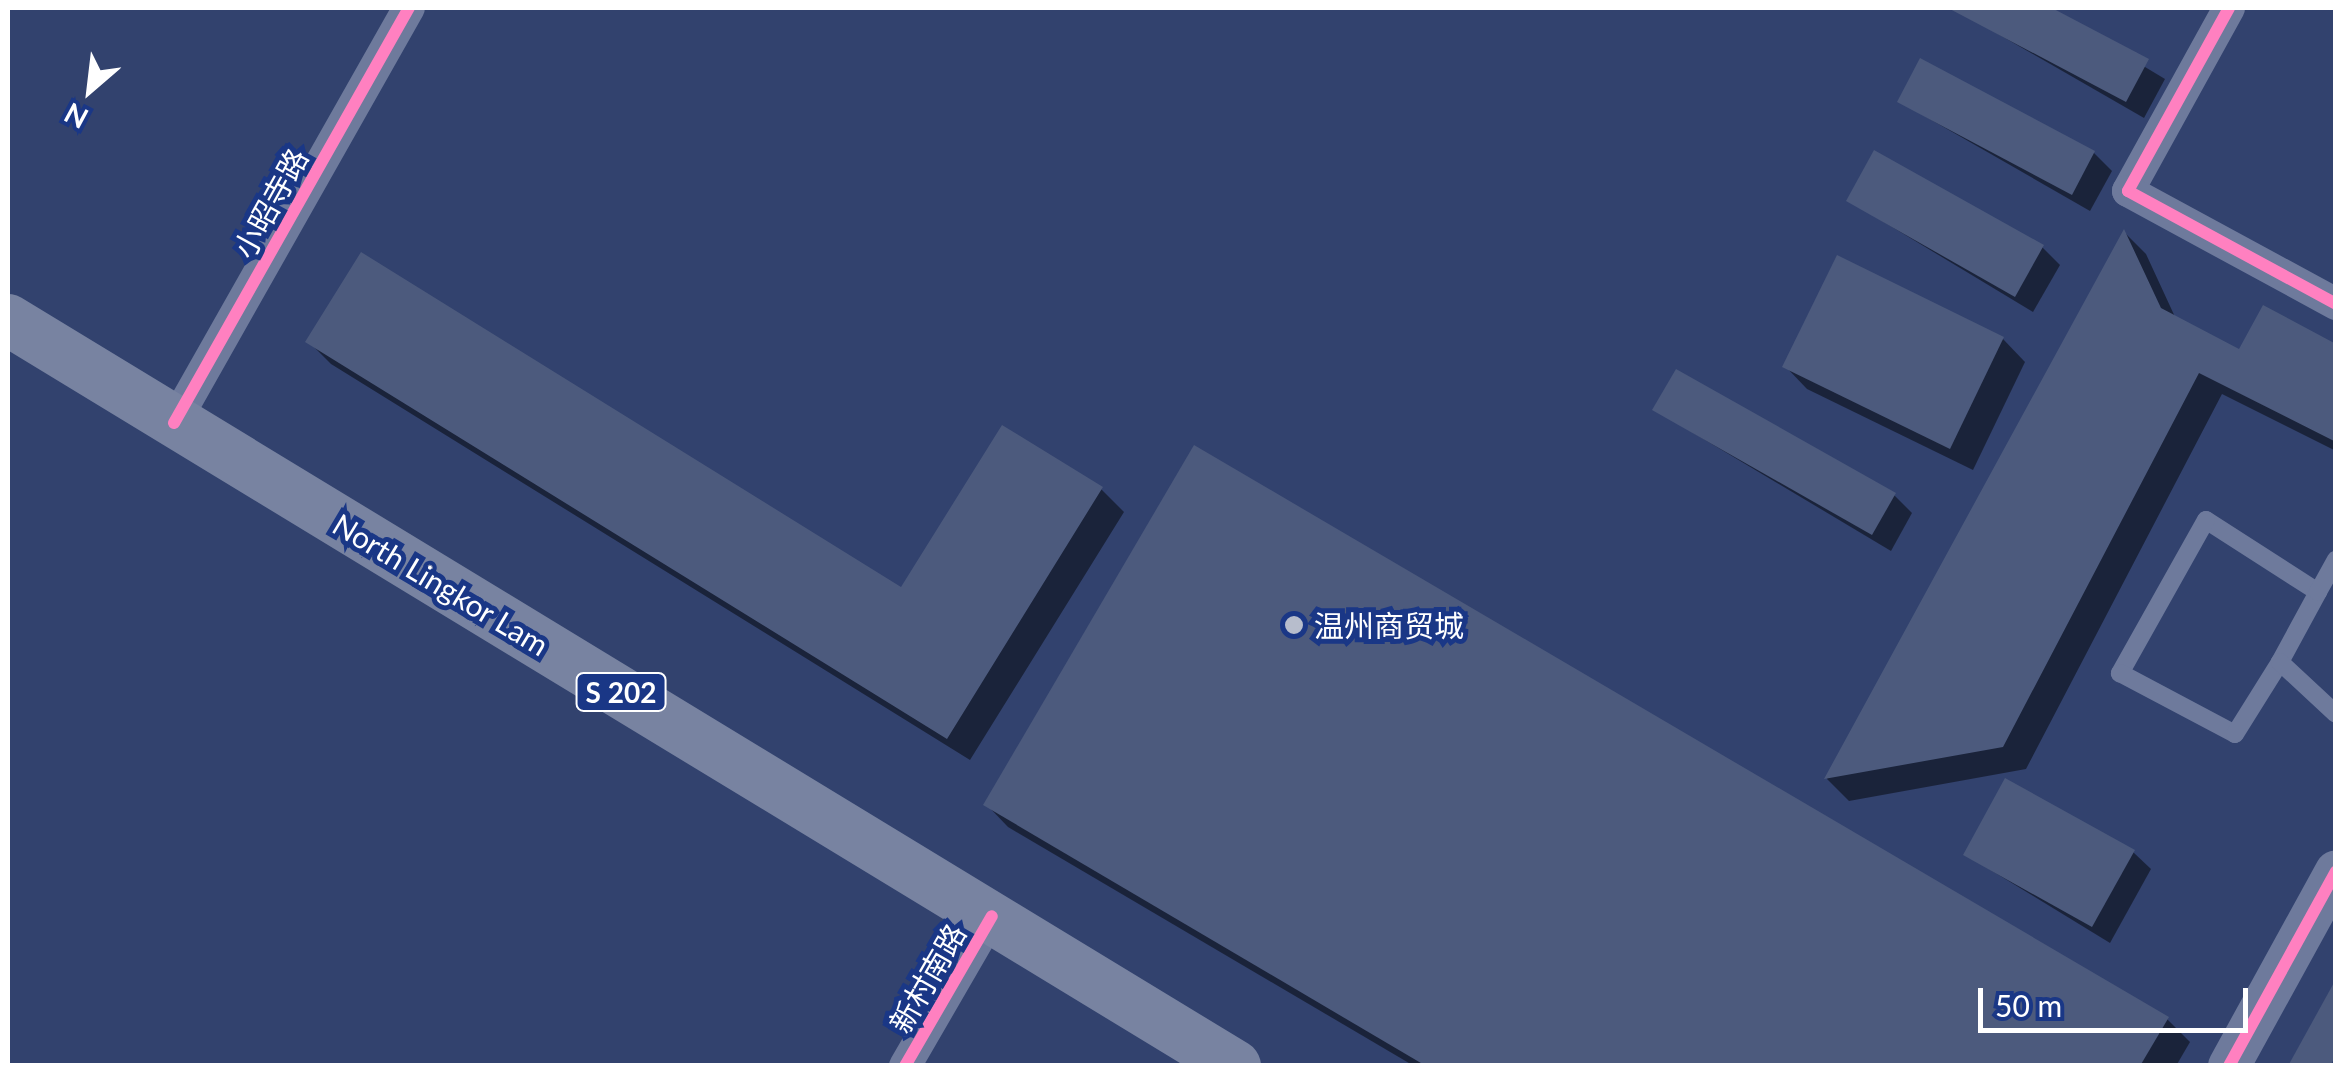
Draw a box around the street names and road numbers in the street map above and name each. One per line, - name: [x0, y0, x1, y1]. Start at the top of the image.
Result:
- street label: 小昭寺路: [225, 142, 315, 264]
- street label: North Lingkor Lam: [327, 505, 555, 663]
- road number: S 202: [574, 669, 668, 715]
- street label: 新村南路: [881, 917, 973, 1039]

